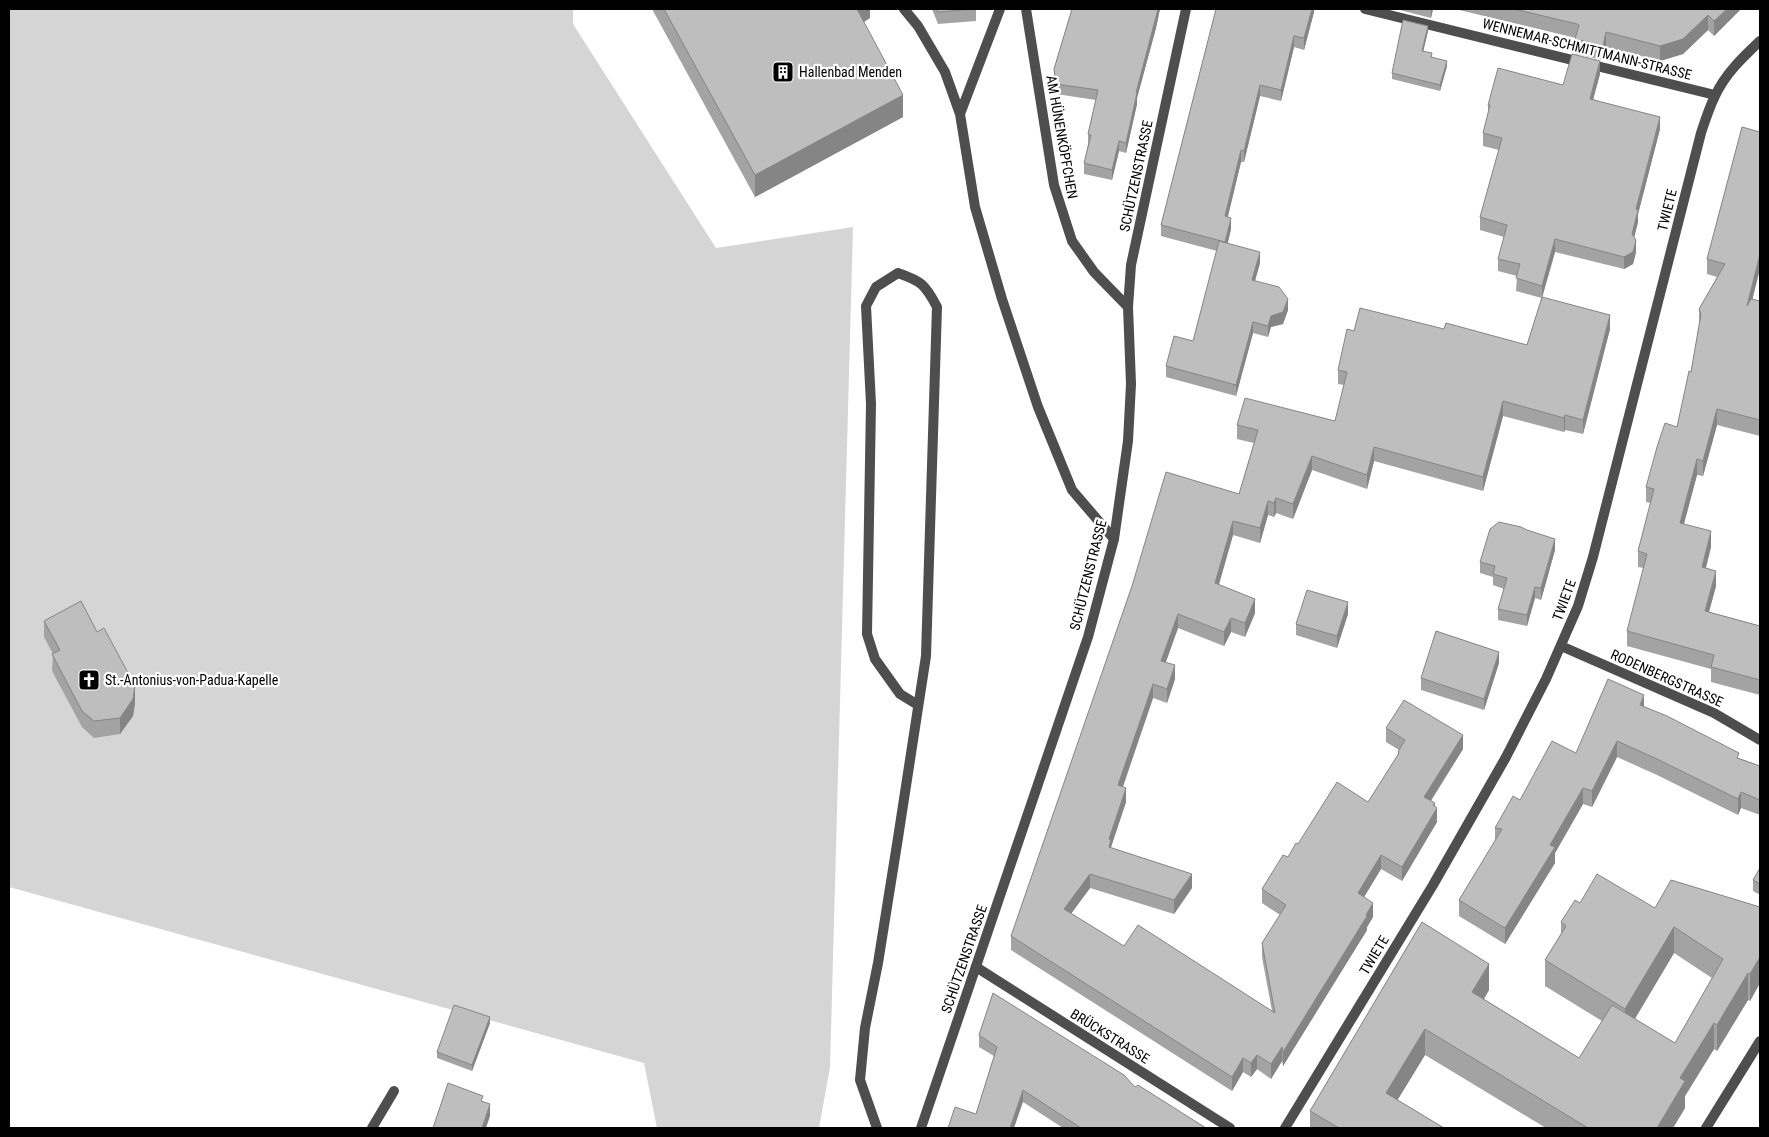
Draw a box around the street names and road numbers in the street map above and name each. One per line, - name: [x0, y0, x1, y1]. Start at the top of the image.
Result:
- street label: WENNEMAR-SCHMITTMANN-STRASSE: [1481, 15, 1693, 83]
- street label: AM HÜNENKÖPFCHEN: [1043, 74, 1081, 200]
- street label: SCHÜTZENSTRASSE: [1116, 119, 1156, 233]
- street label: TWIETE: [1654, 187, 1680, 233]
- street label: SCHÜTZENSTRASSE: [1067, 518, 1110, 632]
- street label: TWIETE: [1549, 577, 1579, 623]
- street label: RODENBERGSTRASSE: [1608, 646, 1726, 710]
- street label: SCHÜTZENSTRASSE: [938, 903, 990, 1015]
- street label: TWIETE: [1356, 932, 1392, 978]
- street label: BRÜCKSTRASSE: [1068, 1005, 1152, 1067]

